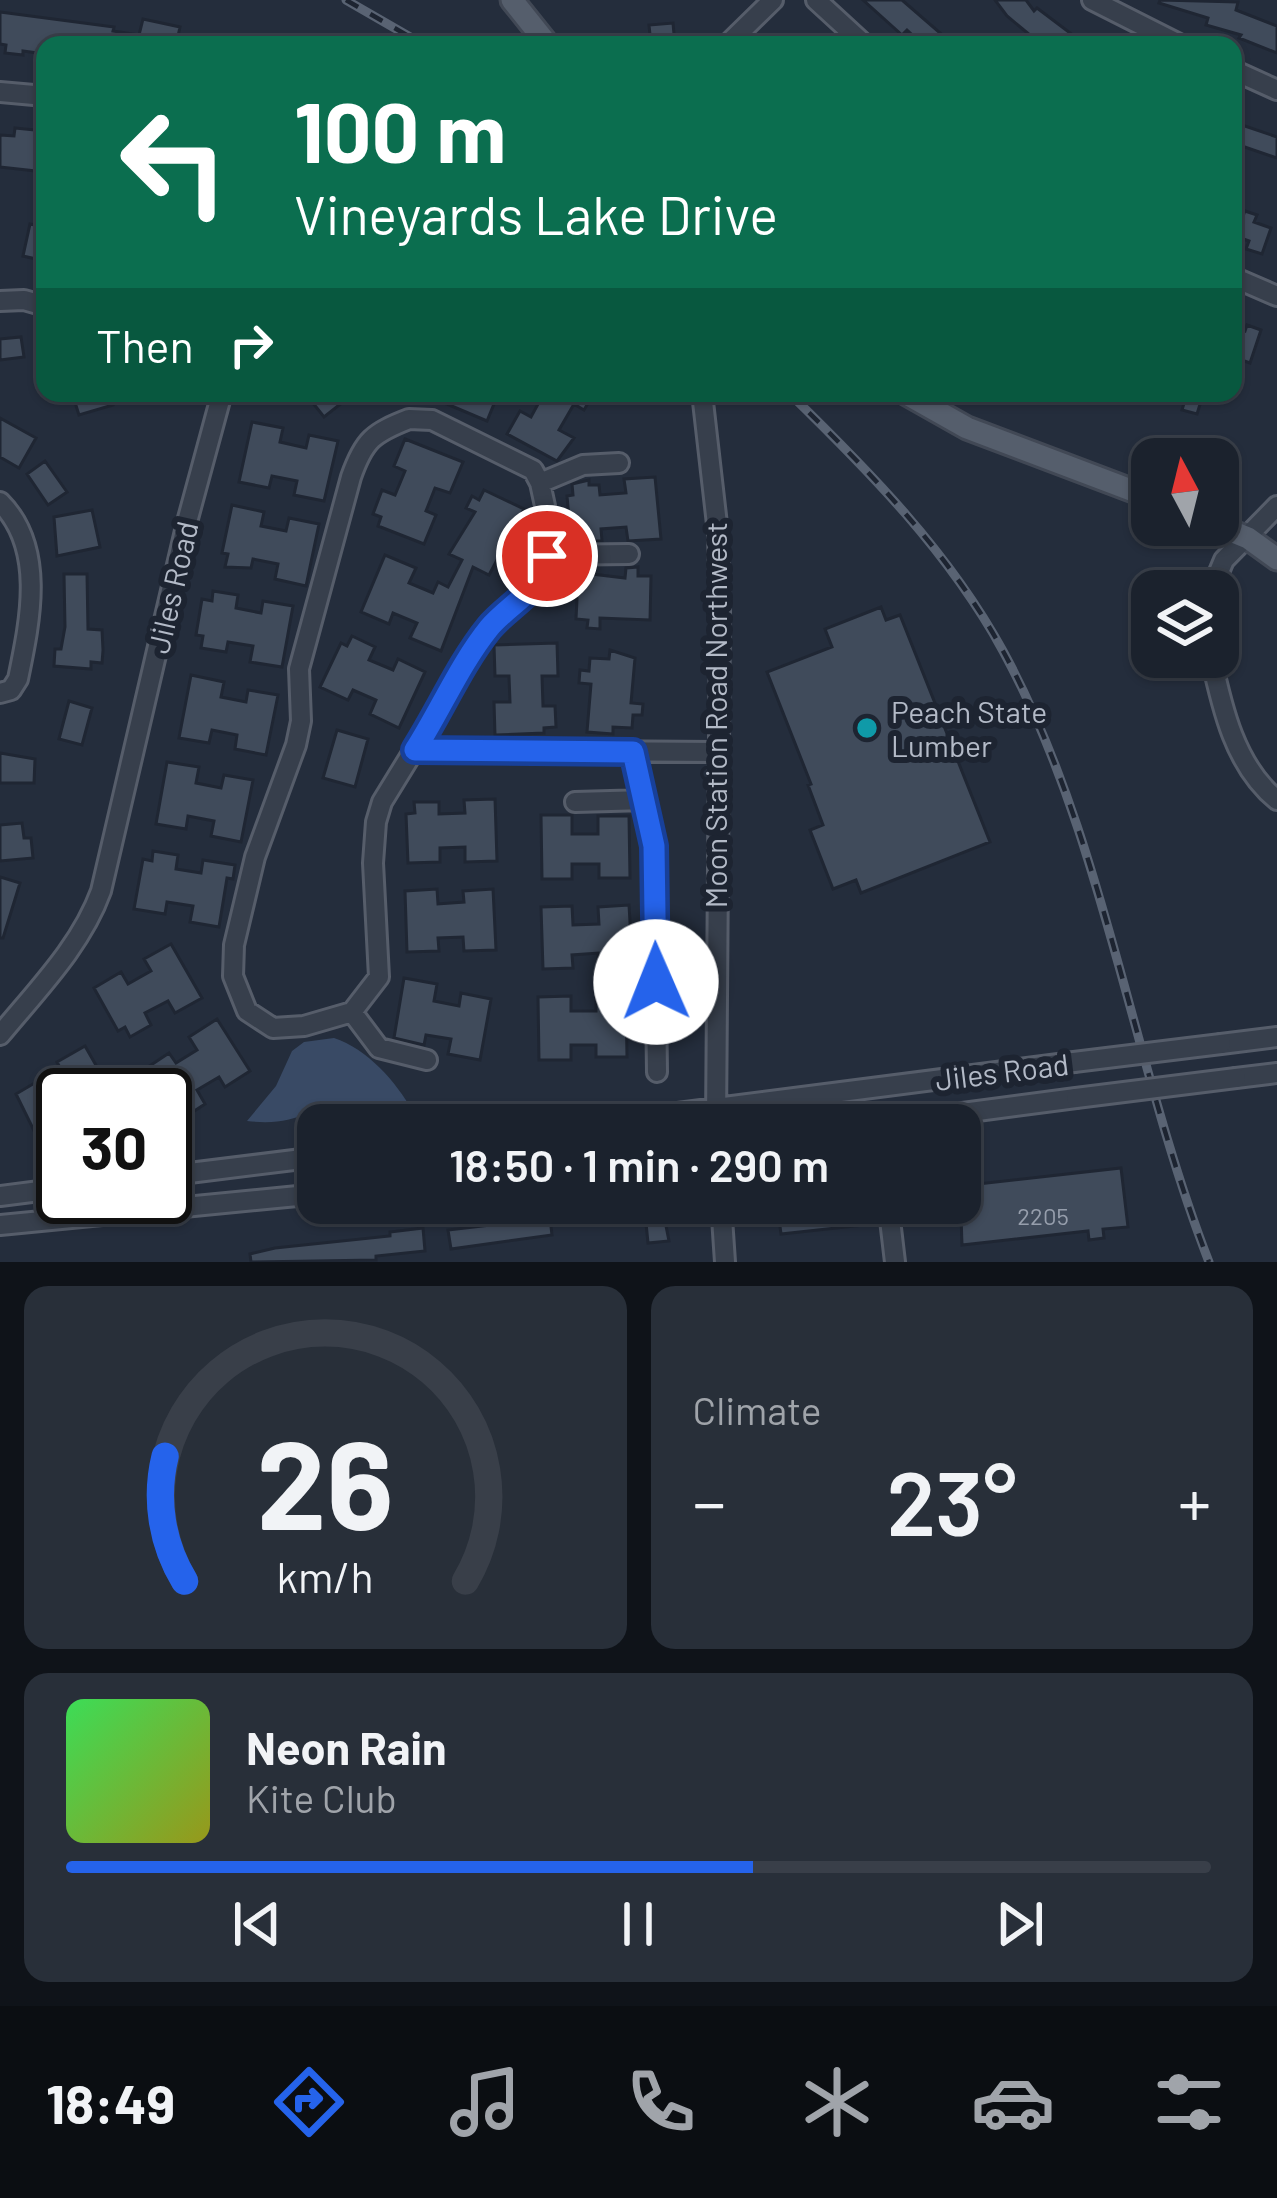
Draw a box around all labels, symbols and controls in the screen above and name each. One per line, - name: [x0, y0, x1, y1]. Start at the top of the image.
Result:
- text: 100 m: [294, 79, 506, 180]
- icon: left: [96, 84, 252, 240]
- text: Vineyards Lake Drive: [294, 181, 778, 246]
- icon: right: [218, 312, 284, 378]
- text: Then: [96, 318, 194, 372]
- north arrow: [1131, 438, 1239, 546]
- map controls: [1131, 438, 1239, 678]
- pin: [496, 505, 598, 607]
- street label: Jiles Road: [139, 518, 205, 656]
- street label: Moon Station Road Northwest: [697, 522, 733, 908]
- icon: arrive: [514, 523, 580, 589]
- button: layers: [1131, 570, 1239, 678]
- place label: Peach State Lumber: [891, 693, 1047, 763]
- marker: Peach State Lumber: [854, 715, 880, 741]
- position arrow: [593, 919, 719, 1045]
- street label: Jiles Road: [933, 1045, 1071, 1097]
- speed limit sign: 30: [36, 1068, 192, 1224]
- text: 18:50 · 1 min · 290 m: [449, 1137, 829, 1191]
- house number: 2205: [1017, 1201, 1069, 1230]
- text: Climate: [693, 1386, 822, 1433]
- text: 26: [257, 1405, 394, 1555]
- text: 23°: [887, 1446, 1017, 1554]
- text: −: [693, 1461, 726, 1540]
- text: +: [1178, 1461, 1211, 1540]
- text: km/h: [277, 1549, 374, 1601]
- text: Neon Rain: [246, 1720, 447, 1774]
- text: Kite Club: [246, 1774, 397, 1821]
- icon: previous: [224, 1891, 290, 1957]
- icon: pause: [605, 1891, 671, 1957]
- icon: next: [987, 1891, 1053, 1957]
- icon: directions: [267, 2060, 351, 2144]
- icon: music: [443, 2060, 527, 2144]
- icon: phone: [619, 2060, 703, 2144]
- icon: climate: [795, 2060, 879, 2144]
- icon: car: [971, 2060, 1055, 2144]
- icon: filters: [1147, 2060, 1231, 2144]
- text: 18:49: [46, 2070, 175, 2135]

